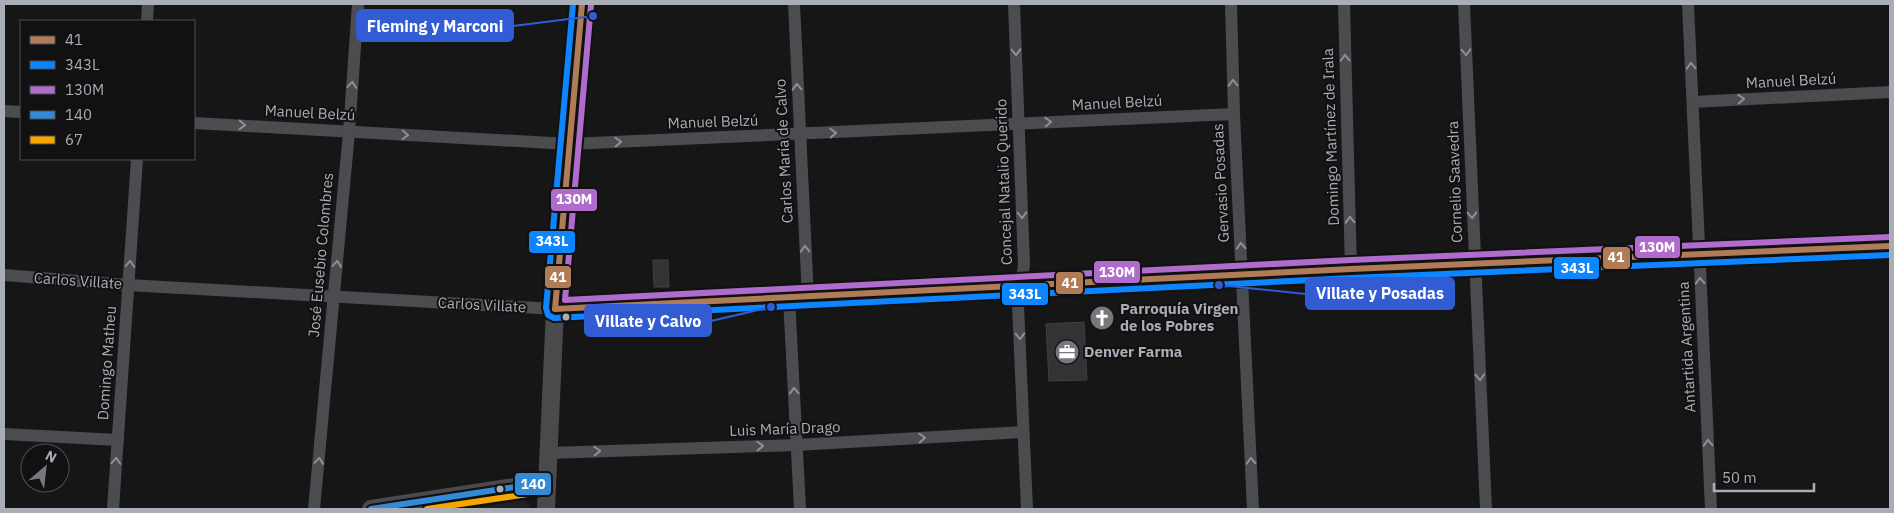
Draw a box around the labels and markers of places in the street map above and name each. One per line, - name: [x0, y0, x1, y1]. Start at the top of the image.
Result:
- callout: Fleming y Marconi: [357, 10, 513, 41]
- callout: Villate y Posadas: [1306, 278, 1454, 309]
- place label: Parroquía Virgen de los Pobres: [1120, 299, 1239, 335]
- callout: Villate y Calvo: [585, 305, 711, 336]
- church icon: Parroquía Virgen de los Pobres: [1089, 305, 1115, 331]
- unlabelled marker: [561, 312, 571, 322]
- office icon: Denver Farma: [1054, 339, 1080, 365]
- place label: Denver Farma: [1084, 342, 1183, 361]
- unlabelled marker: [495, 484, 505, 494]

